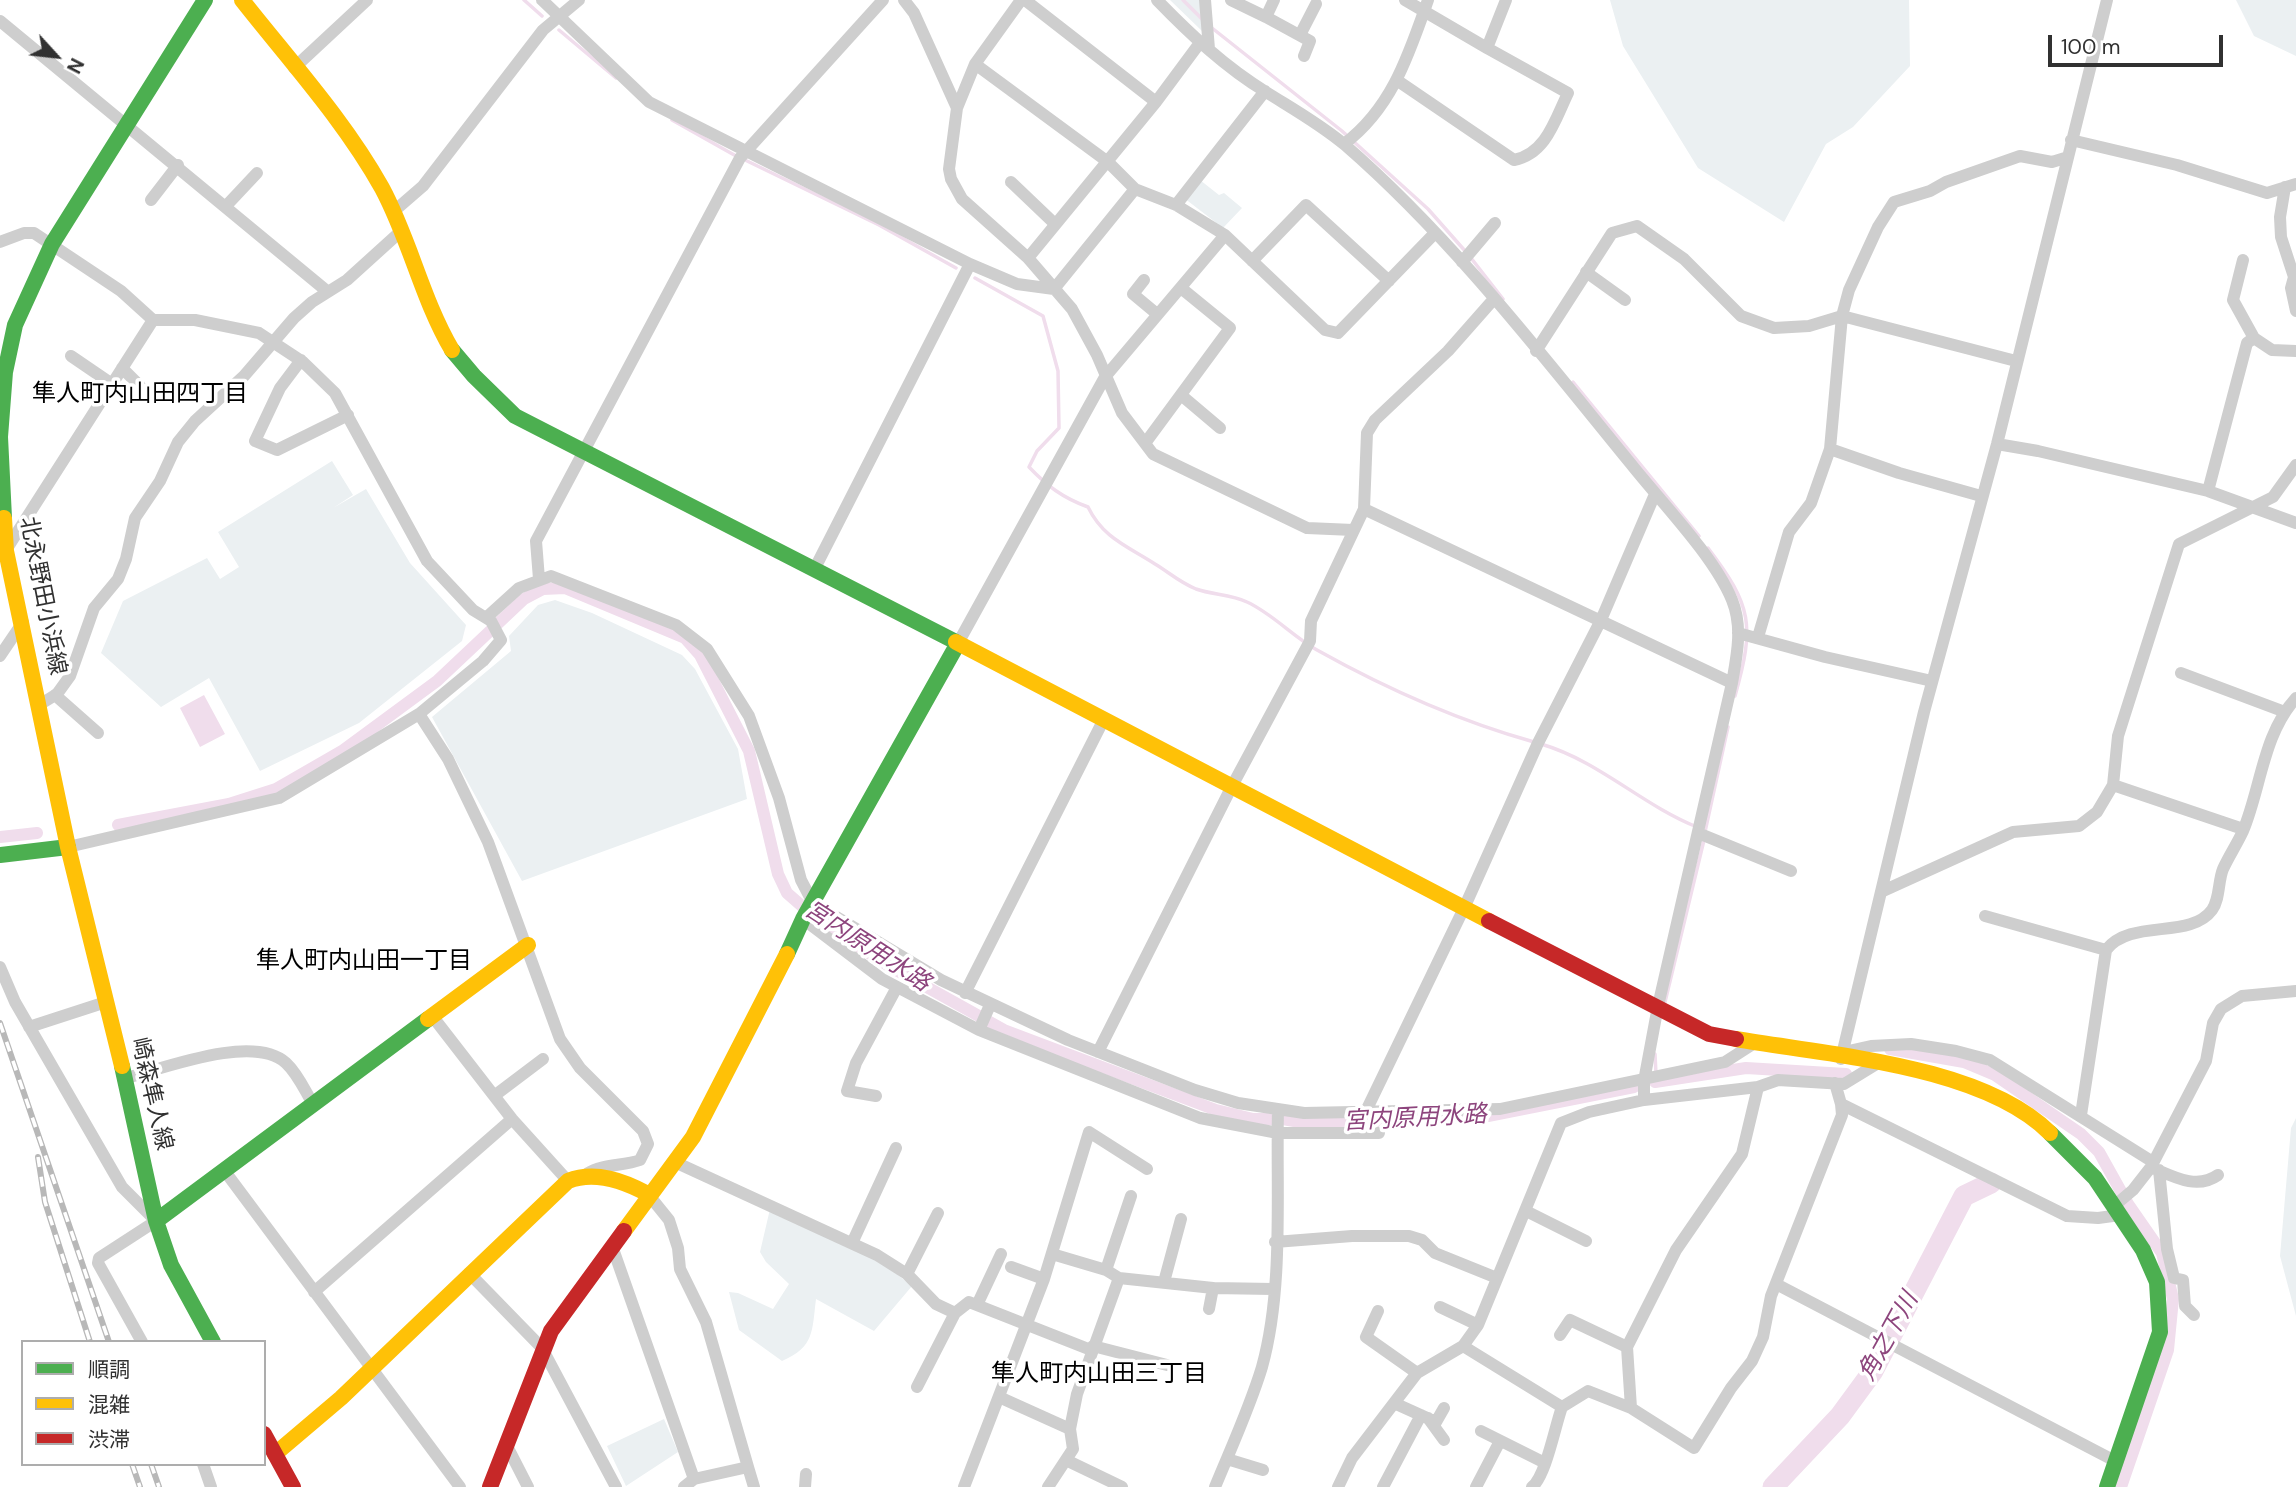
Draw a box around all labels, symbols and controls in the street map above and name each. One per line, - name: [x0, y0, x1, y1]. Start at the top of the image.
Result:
- north arrow: [21, 21, 91, 91]
- scale bar: [2051, 21, 2226, 65]
- text: 100 m: [2061, 33, 2121, 61]
- text: N: [61, 54, 89, 78]
- district label: 隼人町内山田四丁目: [32, 381, 248, 409]
- street label: 北永野田小浜線: [13, 514, 71, 678]
- water label: 宮内原用水路: [799, 896, 935, 998]
- district label: 隼人町内山田一丁目: [256, 948, 472, 976]
- street label: 崎森隼人線: [125, 1035, 177, 1153]
- water label: 宮内原用水路: [1342, 1101, 1488, 1137]
- water label: 角之下川: [1853, 1288, 1925, 1386]
- legend: [21, 1340, 266, 1466]
- text: 順調: [88, 1356, 130, 1384]
- district label: 隼人町内山田三丁目: [991, 1361, 1207, 1389]
- text: 混雑: [88, 1391, 130, 1419]
- text: 渋滞: [88, 1426, 130, 1454]

